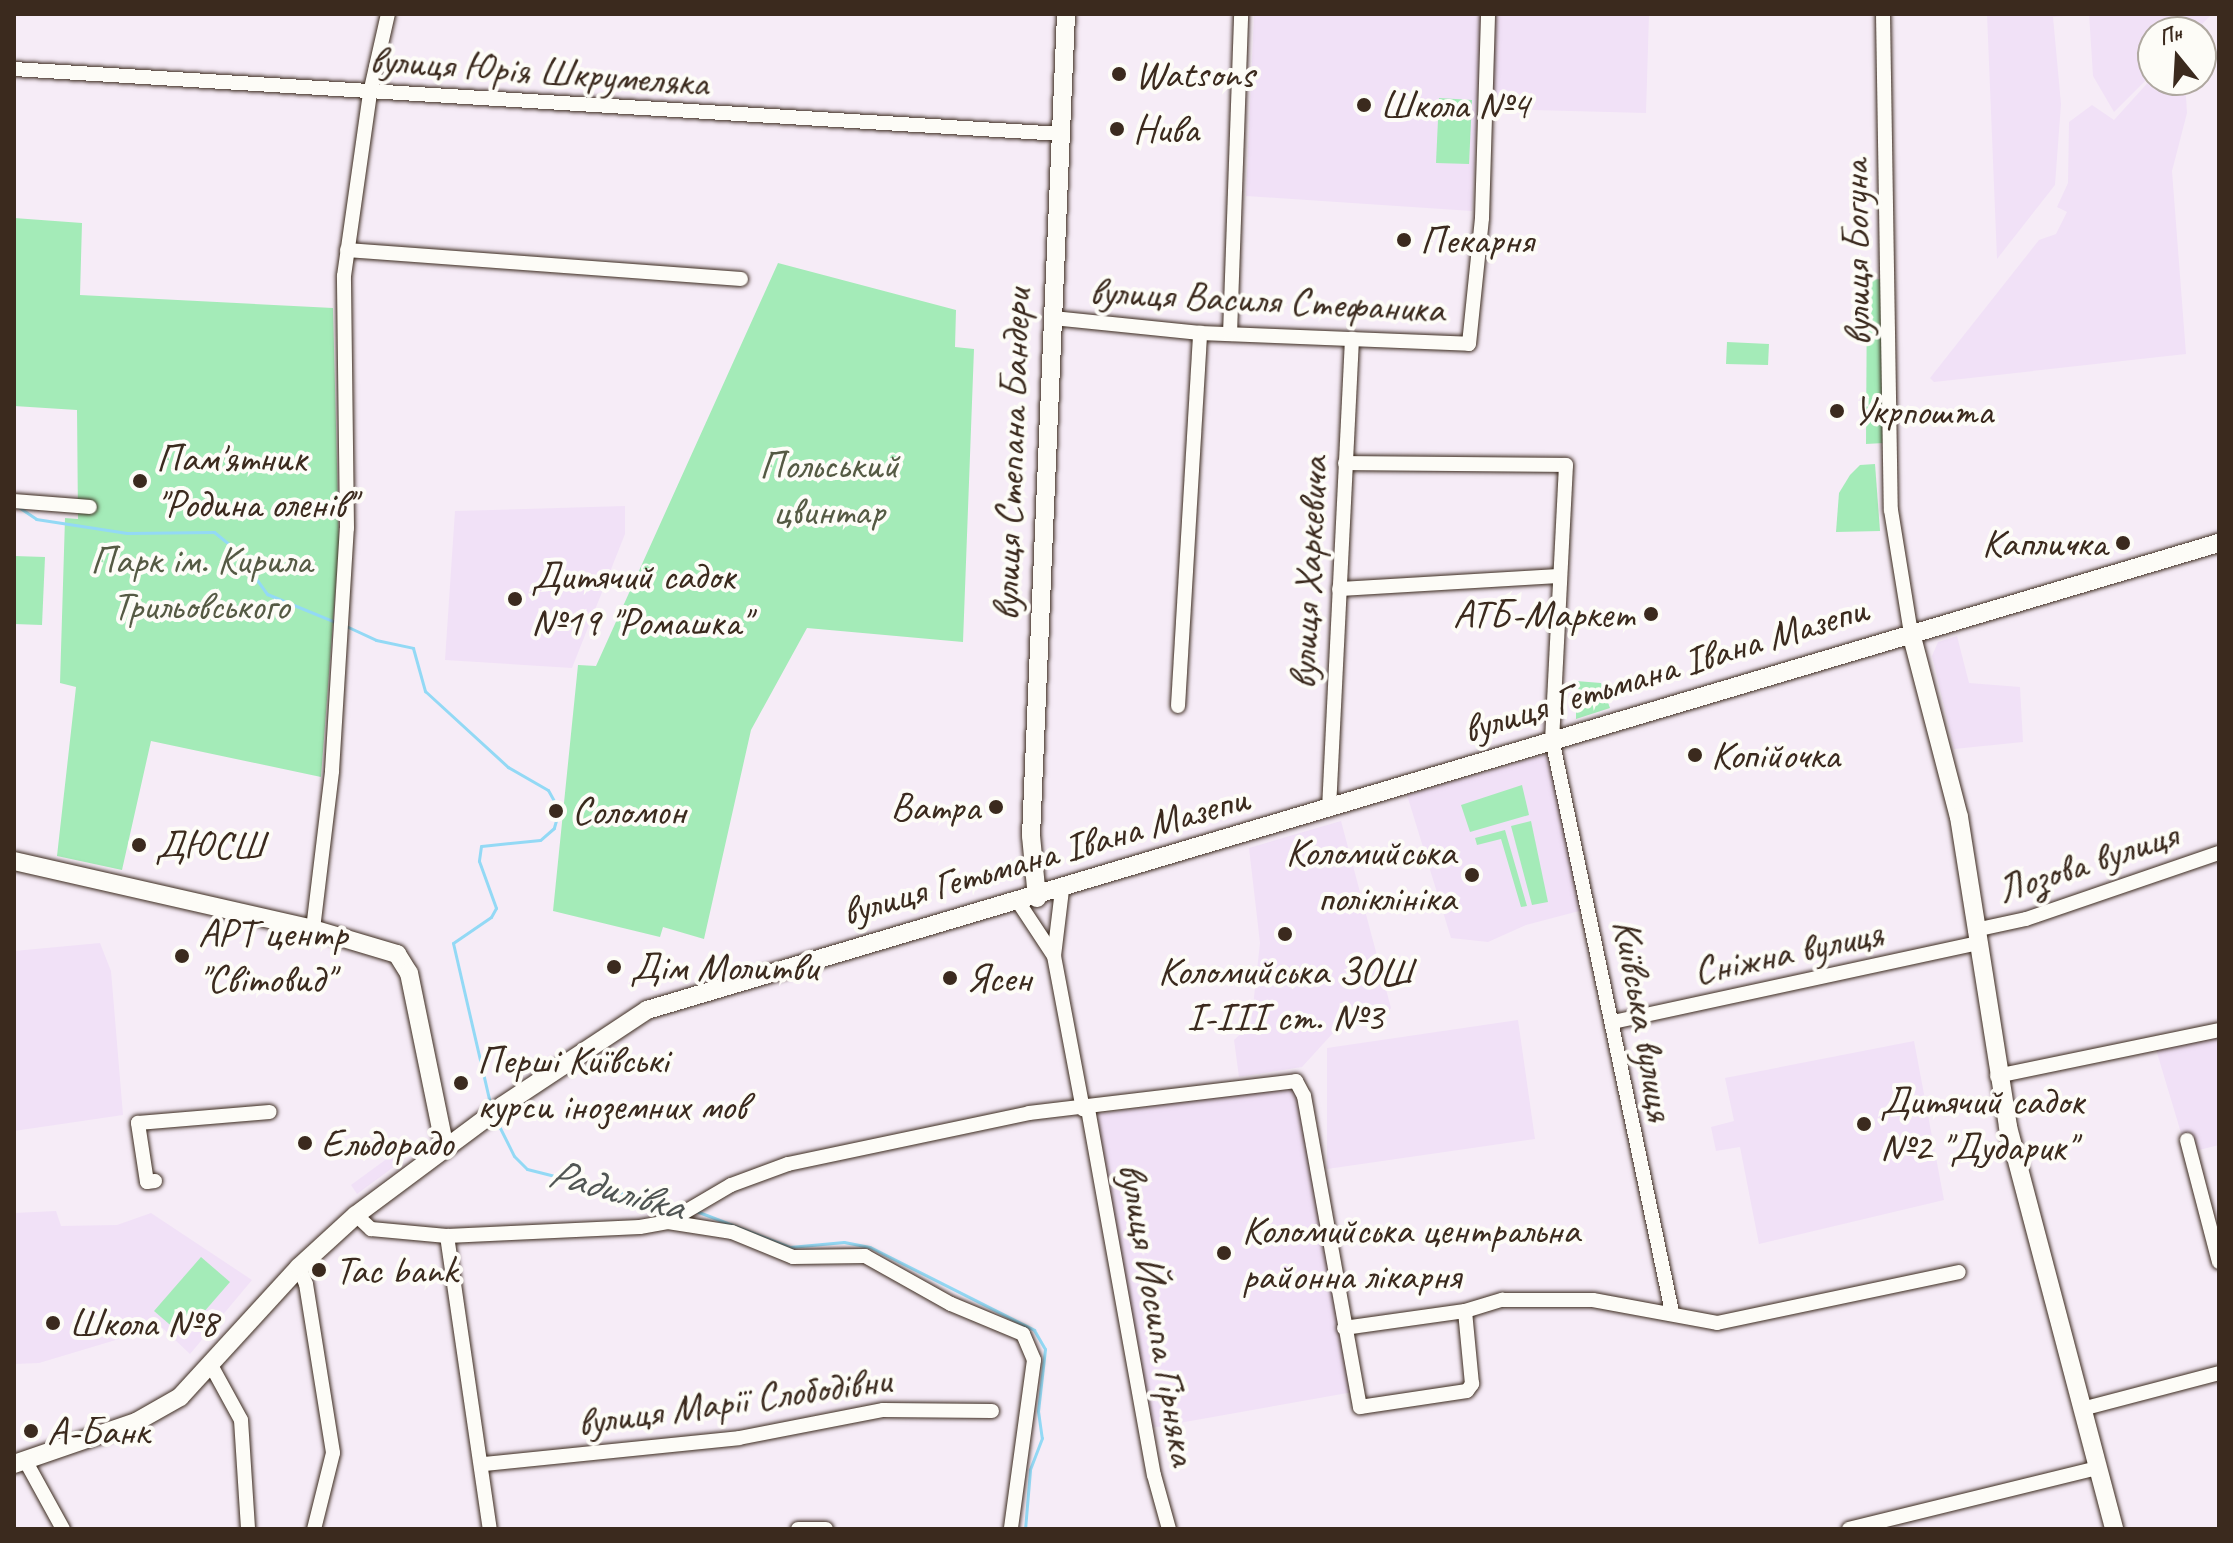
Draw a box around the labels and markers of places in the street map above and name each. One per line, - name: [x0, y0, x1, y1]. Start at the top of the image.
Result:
- place label: Watsons: [1135, 50, 1254, 98]
- marker: Watsons: [1110, 65, 1128, 83]
- place label: Школа №4: [1380, 81, 1529, 129]
- marker: Школа №4: [1355, 96, 1373, 114]
- place label: Нива: [1133, 105, 1198, 153]
- marker: Нива: [1108, 120, 1126, 138]
- place label: Пекарня: [1420, 216, 1533, 264]
- marker: Пекарня: [1395, 231, 1413, 249]
- place label: Укрпошта: [1853, 387, 1993, 435]
- marker: Укрпошта: [1828, 402, 1846, 420]
- place label: Пам'ятник "Родина оленів": [156, 434, 356, 528]
- marker: Пам'ятник "Родина оленів": [131, 472, 149, 490]
- place label: Капличка: [1982, 519, 2107, 567]
- marker: Капличка: [2114, 534, 2132, 552]
- place label: Дитячий садок №19 "Ромашка": [531, 552, 750, 646]
- marker: Дитячий садок №19 "Ромашка": [506, 590, 524, 608]
- place label: АТБ-Маркет: [1453, 590, 1635, 638]
- marker: АТБ-Маркет: [1642, 605, 1660, 623]
- place label: Копійочка: [1711, 731, 1840, 779]
- marker: Копійочка: [1686, 746, 1704, 764]
- place label: Ватра: [891, 783, 980, 831]
- place label: Соломон: [572, 787, 686, 835]
- marker: Ватра: [987, 798, 1005, 816]
- marker: Соломон: [547, 802, 565, 820]
- place label: ДЮСШ: [155, 821, 264, 869]
- place label: Коломийська поліклініка: [1286, 828, 1456, 922]
- marker: ДЮСШ: [130, 836, 148, 854]
- marker: Коломийська поліклініка: [1463, 866, 1481, 884]
- place label: АРТ центр "Світовид": [198, 909, 348, 1003]
- marker: Коломийська ЗОШ І-ІІІ ст. №3: [1276, 925, 1294, 943]
- place label: Дім Молитви: [630, 943, 822, 991]
- marker: АРТ центр "Світовид": [173, 947, 191, 965]
- place label: Коломийська ЗОШ І-ІІІ ст. №3: [1158, 947, 1412, 1041]
- place label: Ясен: [966, 954, 1031, 1002]
- marker: Дім Молитви: [605, 958, 623, 976]
- marker: Ясен: [941, 969, 959, 987]
- place label: Перші Київські курси іноземних мов: [477, 1036, 746, 1130]
- marker: Перші Київські курси іноземних мов: [452, 1074, 470, 1092]
- place label: Дитячий садок №2 "Дударик": [1880, 1077, 2084, 1171]
- marker: Дитячий садок №2 "Дударик": [1855, 1115, 1873, 1133]
- place label: Ельдорадо: [321, 1119, 453, 1167]
- marker: Ельдорадо: [296, 1134, 314, 1152]
- place label: Коломийська центральна районна лікарня: [1242, 1206, 1578, 1300]
- marker: Коломийська центральна районна лікарня: [1213, 1242, 1235, 1264]
- place label: Tac bank: [335, 1246, 458, 1294]
- marker: Tac bank: [310, 1261, 328, 1279]
- place label: Школа №8: [69, 1299, 218, 1347]
- marker: Школа №8: [44, 1314, 62, 1332]
- place label: А-Банк: [47, 1407, 149, 1455]
- marker: А-Банк: [22, 1422, 40, 1440]

